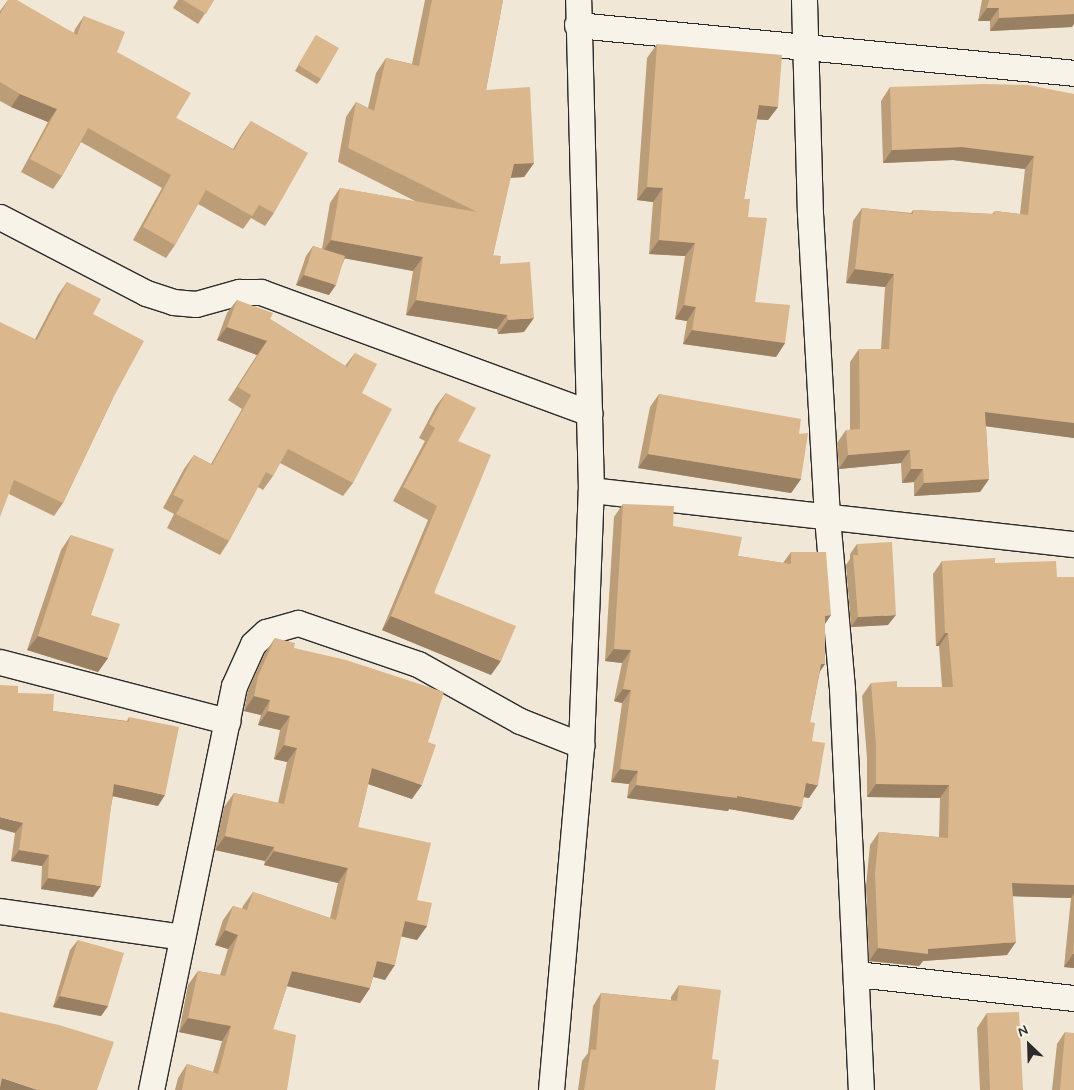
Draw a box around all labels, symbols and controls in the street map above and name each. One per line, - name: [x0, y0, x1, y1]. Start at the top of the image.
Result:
- north arrow: [1004, 1020, 1054, 1070]
- text: N: [1015, 1021, 1031, 1041]

